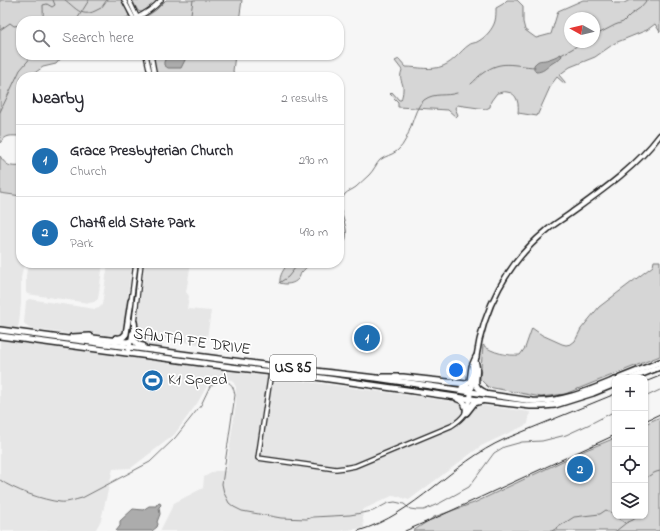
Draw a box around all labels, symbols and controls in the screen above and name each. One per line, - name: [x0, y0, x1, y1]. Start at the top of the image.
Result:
- north arrow: [564, 12, 600, 48]
- search box: [16, 16, 344, 60]
- icon: search: [30, 27, 52, 49]
- text: Search here: [62, 27, 134, 49]
- text: Nearby: [32, 86, 84, 111]
- text: 2 results: [281, 89, 328, 108]
- text: Grace Presbyterian Church: [70, 140, 233, 162]
- text: 1: [43, 151, 47, 170]
- text: 290 m: [299, 151, 328, 170]
- text: Church: [70, 162, 107, 181]
- text: Chatfield State Park: [70, 212, 195, 234]
- text: 2: [42, 223, 48, 242]
- text: 490 m: [300, 223, 328, 242]
- text: Park: [70, 234, 94, 253]
- street label: SANTA FE DRIVE: [132, 322, 252, 362]
- pin: 1: [354, 323, 380, 353]
- road number: US 85: [270, 355, 316, 381]
- your location: [446, 360, 466, 380]
- sports icon: K1 Speed: [139, 367, 165, 393]
- place label: K1 Speed: [168, 368, 227, 392]
- map controls: [612, 375, 648, 519]
- button: +: [612, 375, 648, 411]
- button: −: [612, 411, 648, 447]
- button: locate: [612, 447, 648, 483]
- pin: 2: [567, 454, 593, 484]
- button: layers: [612, 483, 648, 519]

